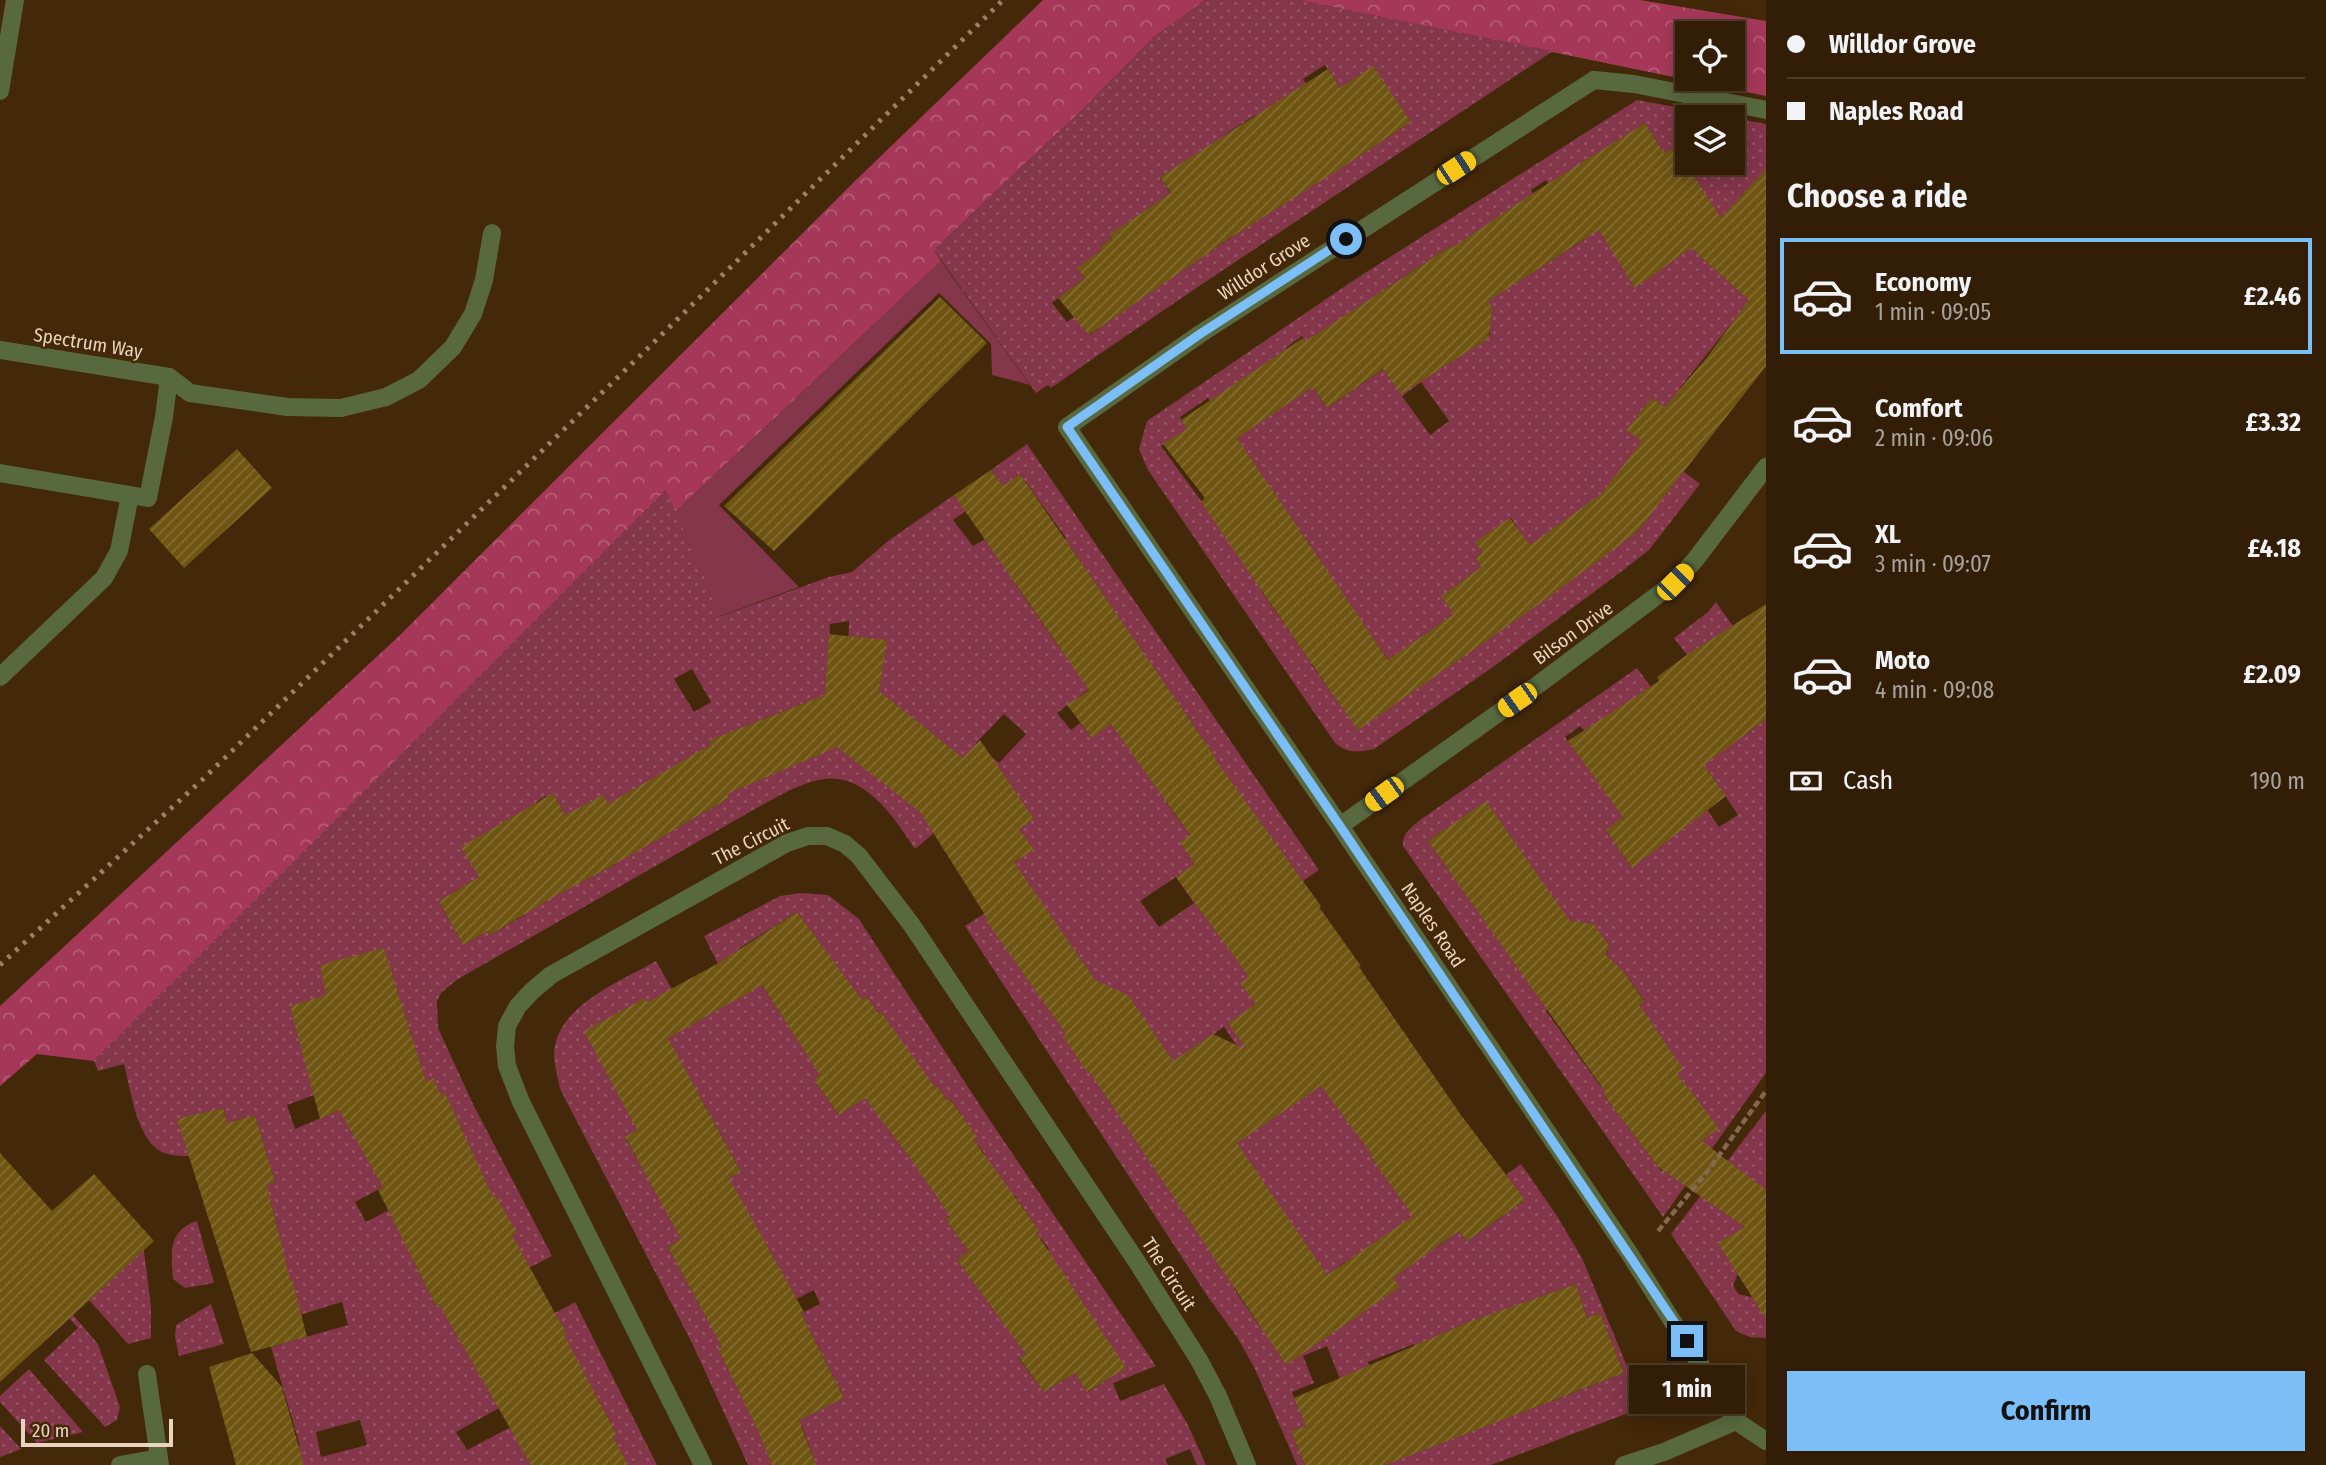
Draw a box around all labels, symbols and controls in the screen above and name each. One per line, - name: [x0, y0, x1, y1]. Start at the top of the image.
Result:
- map controls: [1675, 21, 1745, 175]
- button: locate: [1675, 21, 1745, 91]
- text: Willdor Grove: [1829, 29, 1976, 60]
- text: Naples Road: [1829, 96, 1964, 127]
- button: layers: [1675, 105, 1745, 175]
- car: [1433, 148, 1480, 188]
- text: Choose a ride: [1787, 177, 1968, 215]
- route start: [1330, 223, 1362, 255]
- street label: Willdor Grove: [1214, 229, 1314, 305]
- icon: car: [1791, 265, 1854, 328]
- text: Economy: [1875, 267, 1971, 298]
- text: £2.46: [2244, 281, 2301, 312]
- text: 1 min · 09:05: [1875, 298, 1991, 326]
- street label: Spectrum Way: [32, 323, 145, 363]
- icon: car: [1791, 391, 1854, 454]
- text: Comfort: [1875, 393, 1963, 424]
- text: £3.32: [2245, 407, 2301, 438]
- text: 2 min · 09:06: [1875, 424, 1993, 452]
- icon: car: [1791, 517, 1854, 580]
- text: XL: [1875, 519, 1901, 550]
- text: £4.18: [2247, 533, 2301, 564]
- text: 3 min · 09:07: [1875, 550, 1991, 578]
- car: [1653, 560, 1698, 604]
- street label: Bilson Drive: [1529, 596, 1617, 670]
- icon: car: [1791, 643, 1854, 706]
- text: Moto: [1875, 645, 1930, 676]
- text: £2.09: [2243, 659, 2301, 690]
- text: 4 min · 09:08: [1875, 676, 1994, 704]
- car: [1494, 679, 1541, 721]
- icon: cash: [1787, 762, 1825, 800]
- text: Cash: [1843, 765, 1893, 796]
- text: 190 m: [2250, 767, 2305, 795]
- car: [1361, 773, 1408, 815]
- street label: The Circuit: [709, 812, 794, 870]
- street label: Naples Road: [1396, 878, 1470, 972]
- street label: The Circuit: [1137, 1233, 1201, 1315]
- route end: [1671, 1325, 1703, 1357]
- callout: 1 min: [1629, 1366, 1745, 1414]
- button: Confirm: [1787, 1371, 2305, 1451]
- text: 1 min: [1662, 1375, 1712, 1403]
- scale bar: [21, 1416, 173, 1448]
- text: 20 m: [32, 1419, 69, 1442]

